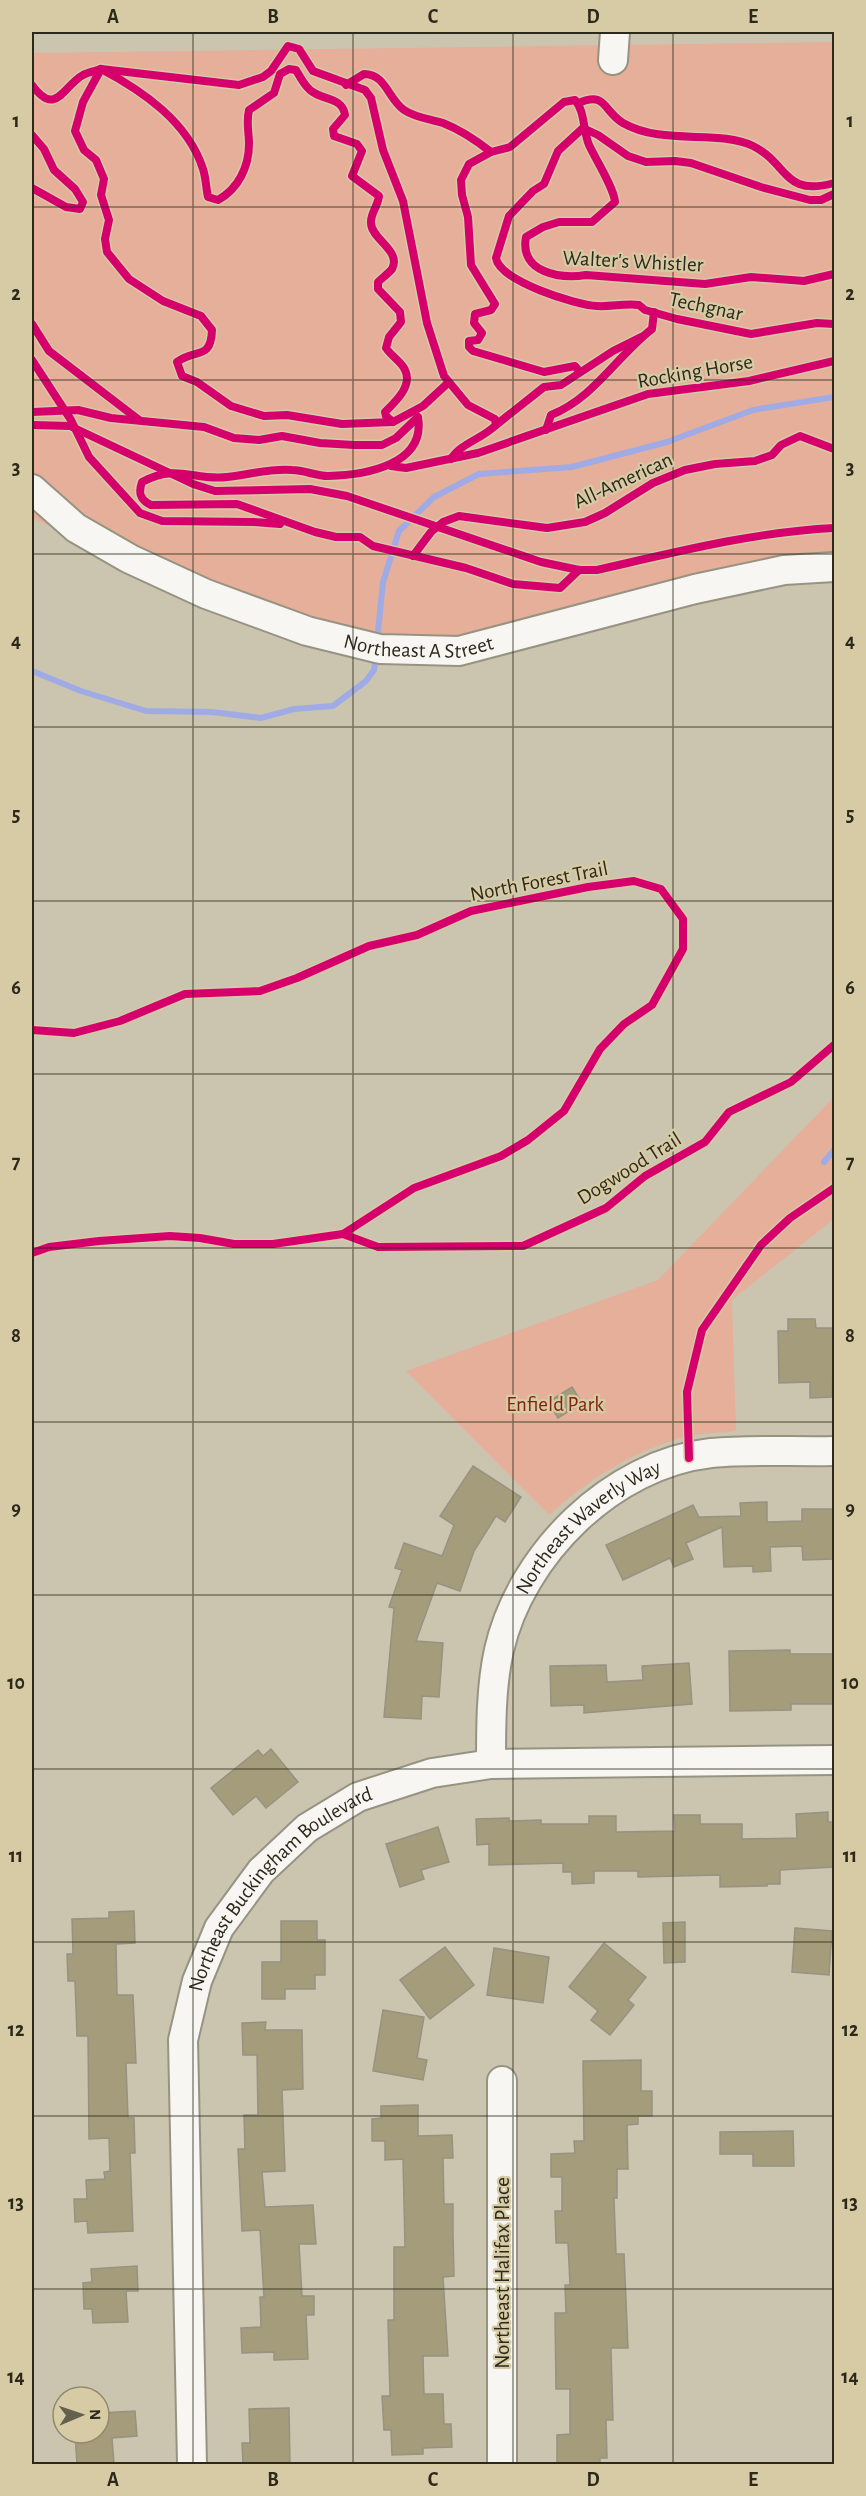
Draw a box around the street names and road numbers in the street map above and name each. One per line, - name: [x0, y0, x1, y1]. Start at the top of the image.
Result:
- street label: Walter's Whistler: [562, 247, 704, 276]
- street label: Techgnar: [667, 288, 745, 325]
- street label: Rocking Horse: [636, 351, 754, 392]
- street label: All-American: [571, 448, 676, 512]
- street label: Northeast A Street: [342, 630, 496, 662]
- street label: North Forest Trail: [468, 858, 610, 905]
- street label: Dogwood Trail: [573, 1128, 685, 1209]
- street label: Northeast Waverly Way: [512, 1457, 664, 1598]
- street label: Northeast Buckingham Boulevard: [185, 1783, 375, 1994]
- street label: Northeast Halifax Place: [492, 2177, 513, 2369]

